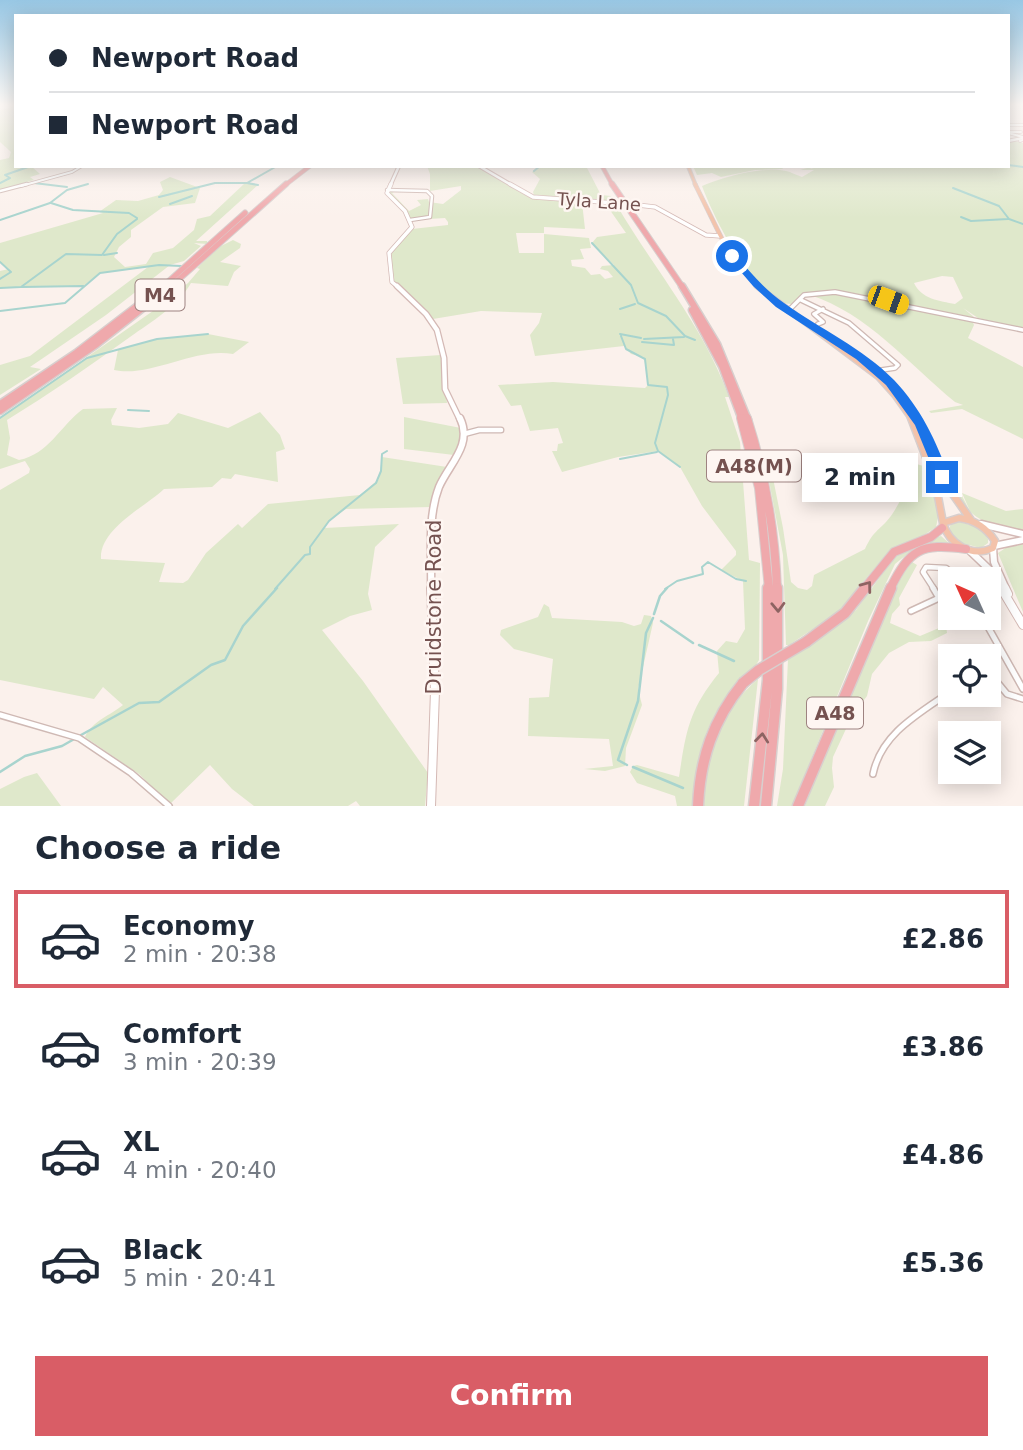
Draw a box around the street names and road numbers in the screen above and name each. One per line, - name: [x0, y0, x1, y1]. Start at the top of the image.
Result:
- street label: Tyla Lane: [555, 188, 642, 215]
- road number: M4: [136, 280, 184, 310]
- road number: A48(M): [707, 450, 801, 481]
- street label: Druidstone Road: [422, 520, 446, 694]
- road number: A48: [807, 698, 863, 728]

